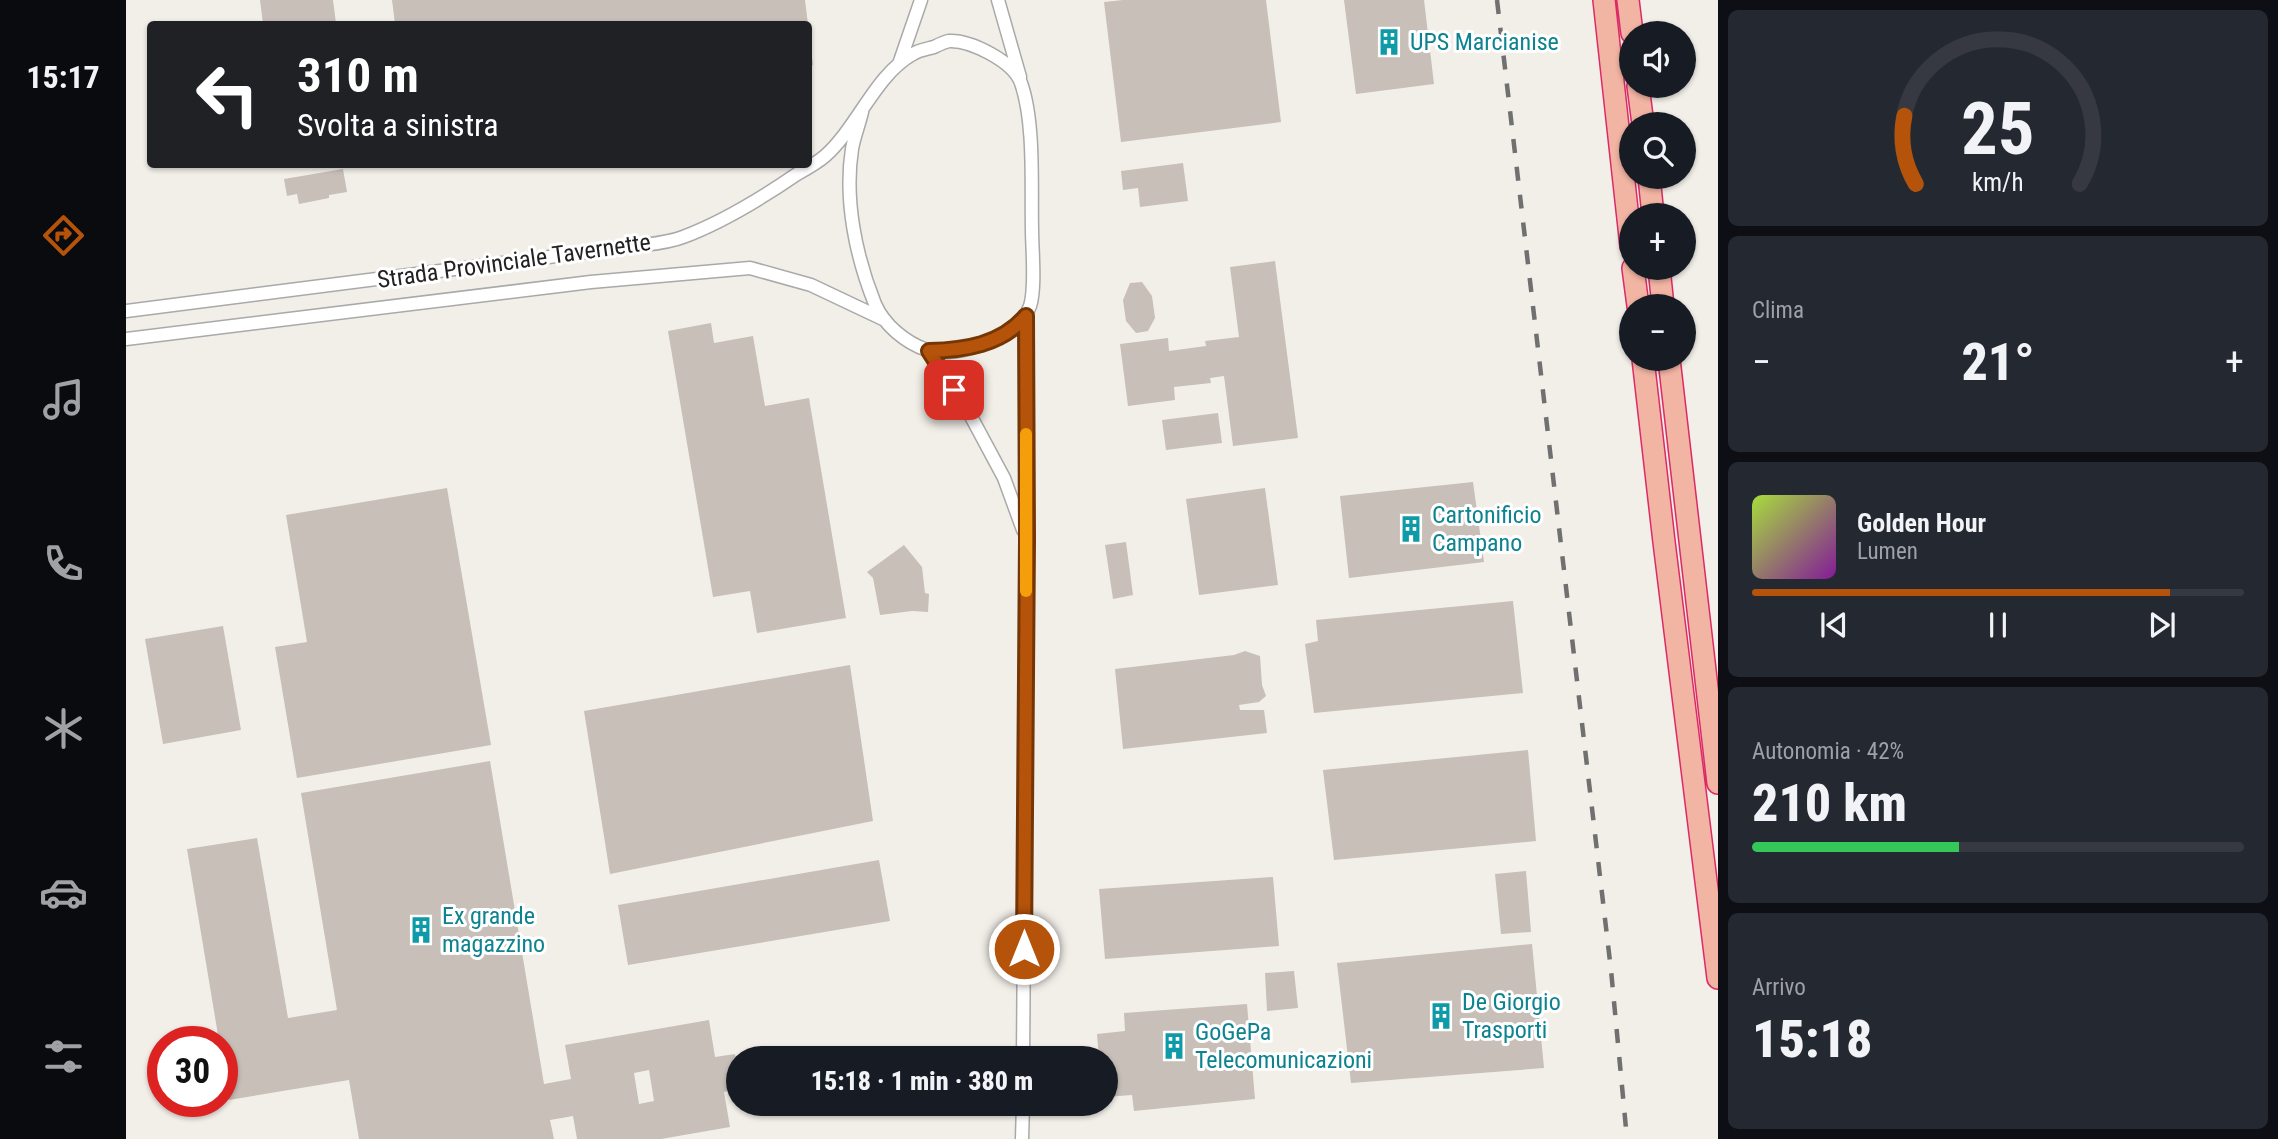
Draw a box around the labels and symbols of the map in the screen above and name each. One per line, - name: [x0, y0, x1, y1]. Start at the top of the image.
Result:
- building icon: UPS Marcianise: [1374, 27, 1404, 57]
- place label: UPS Marcianise: [1410, 28, 1559, 56]
- street label: Strada Provinciale Tavernette: [375, 228, 653, 294]
- pin: [924, 360, 984, 420]
- place label: Cartonificio Campano: [1432, 501, 1541, 557]
- building icon: Cartonificio Campano: [1396, 514, 1426, 544]
- place label: Ex grande magazzino: [442, 902, 545, 958]
- position arrow: [987, 912, 1061, 986]
- building icon: Ex grande magazzino: [406, 915, 436, 945]
- place label: De Giorgio Trasporti: [1462, 988, 1561, 1044]
- building icon: De Giorgio Trasporti: [1426, 1001, 1456, 1031]
- place label: GoGePa Telecomunicazioni: [1195, 1018, 1372, 1074]
- speed limit sign: 30: [147, 1026, 238, 1117]
- building icon: GoGePa Telecomunicazioni: [1159, 1031, 1189, 1061]

